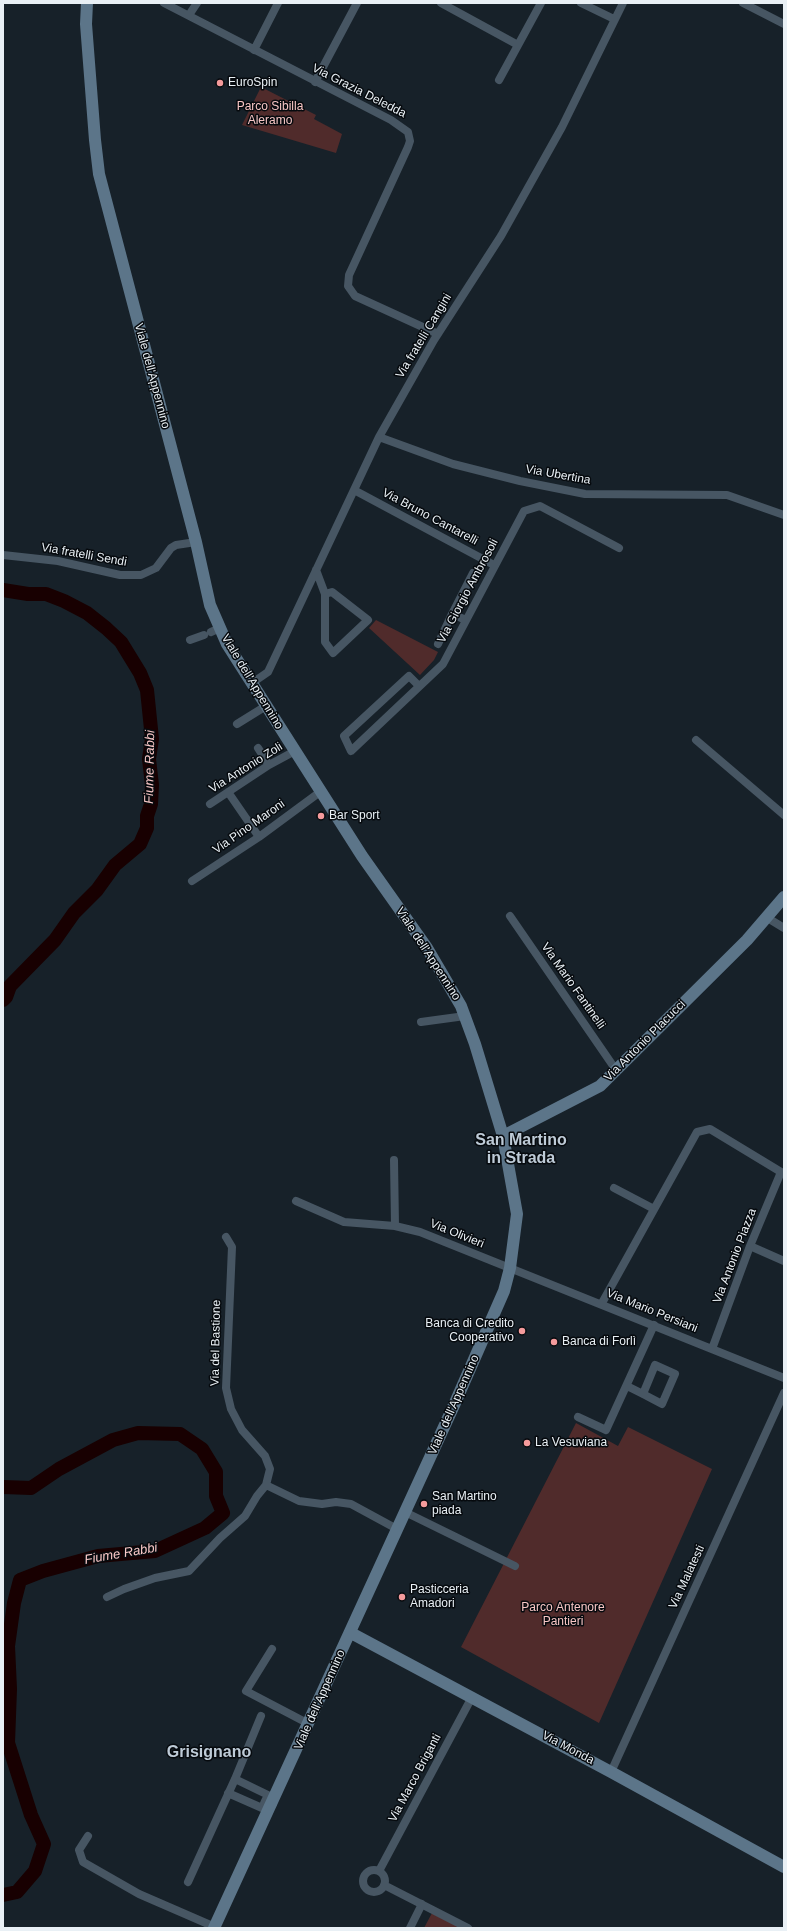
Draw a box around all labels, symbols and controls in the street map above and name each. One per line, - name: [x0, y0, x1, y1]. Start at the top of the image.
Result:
- street label: Via Grazia Deledda: [309, 61, 409, 121]
- place label: EuroSpin: [228, 76, 277, 90]
- marker: EuroSpin: [215, 78, 225, 88]
- park label: Parco Sibilla Aleramo: [237, 100, 303, 128]
- street label: Via fratelli Cangini: [393, 291, 455, 381]
- street label: Viale dell'Appennino: [131, 322, 173, 430]
- street label: Via Ubertina: [524, 462, 592, 488]
- street label: Via Bruno Cantarelli: [380, 486, 480, 548]
- street label: Via Giorgio Ambrosoli: [434, 536, 502, 646]
- street label: Via fratelli Sendi: [40, 540, 128, 570]
- street label: Viale dell'Appennino: [218, 632, 286, 732]
- water label: Fiume Rabbi: [142, 730, 158, 804]
- street label: Via Antonio Zoli: [207, 740, 285, 796]
- street label: Via Pino Maroni: [210, 797, 288, 857]
- place label: Bar Sport: [329, 809, 380, 823]
- marker: Bar Sport: [316, 811, 326, 821]
- street label: Viale dell'Appennino: [393, 905, 463, 1003]
- street label: Via Mario Fantinelli: [538, 940, 608, 1032]
- street label: Via Antonio Placucci: [601, 997, 689, 1085]
- district label: San Martino in Strada: [475, 1131, 567, 1169]
- street label: Via Antonio Piazza: [710, 1207, 760, 1305]
- street label: Via Olivieri: [428, 1217, 486, 1251]
- street label: Via Mario Persiani: [604, 1286, 700, 1336]
- street label: Via del Bastione: [208, 1300, 224, 1386]
- place label: Banca di Credito Cooperativo: [425, 1317, 514, 1345]
- marker: Banca di Credito Cooperativo: [517, 1326, 527, 1336]
- place label: Banca di Forlì: [562, 1335, 636, 1349]
- marker: Banca di Forlì: [549, 1337, 559, 1347]
- street label: Viale dell'Appennino: [425, 1353, 483, 1457]
- place label: La Vesuviana: [535, 1436, 607, 1450]
- marker: La Vesuviana: [522, 1438, 532, 1448]
- place label: San Martino piada: [432, 1490, 497, 1518]
- marker: San Martino piada: [419, 1499, 429, 1509]
- water label: Fiume Rabbi: [83, 1540, 159, 1568]
- street label: Via Malatesti: [666, 1543, 708, 1611]
- place label: Pasticceria Amadori: [410, 1583, 469, 1611]
- marker: Pasticceria Amadori: [397, 1592, 407, 1602]
- park label: Parco Antenore Pantieri: [521, 1601, 605, 1629]
- street label: Viale dell'Appennino: [291, 1648, 349, 1752]
- street label: Via Monda: [539, 1728, 597, 1768]
- street label: Via Marco Briganti: [386, 1731, 444, 1825]
- district label: Grisignano: [167, 1743, 251, 1763]

